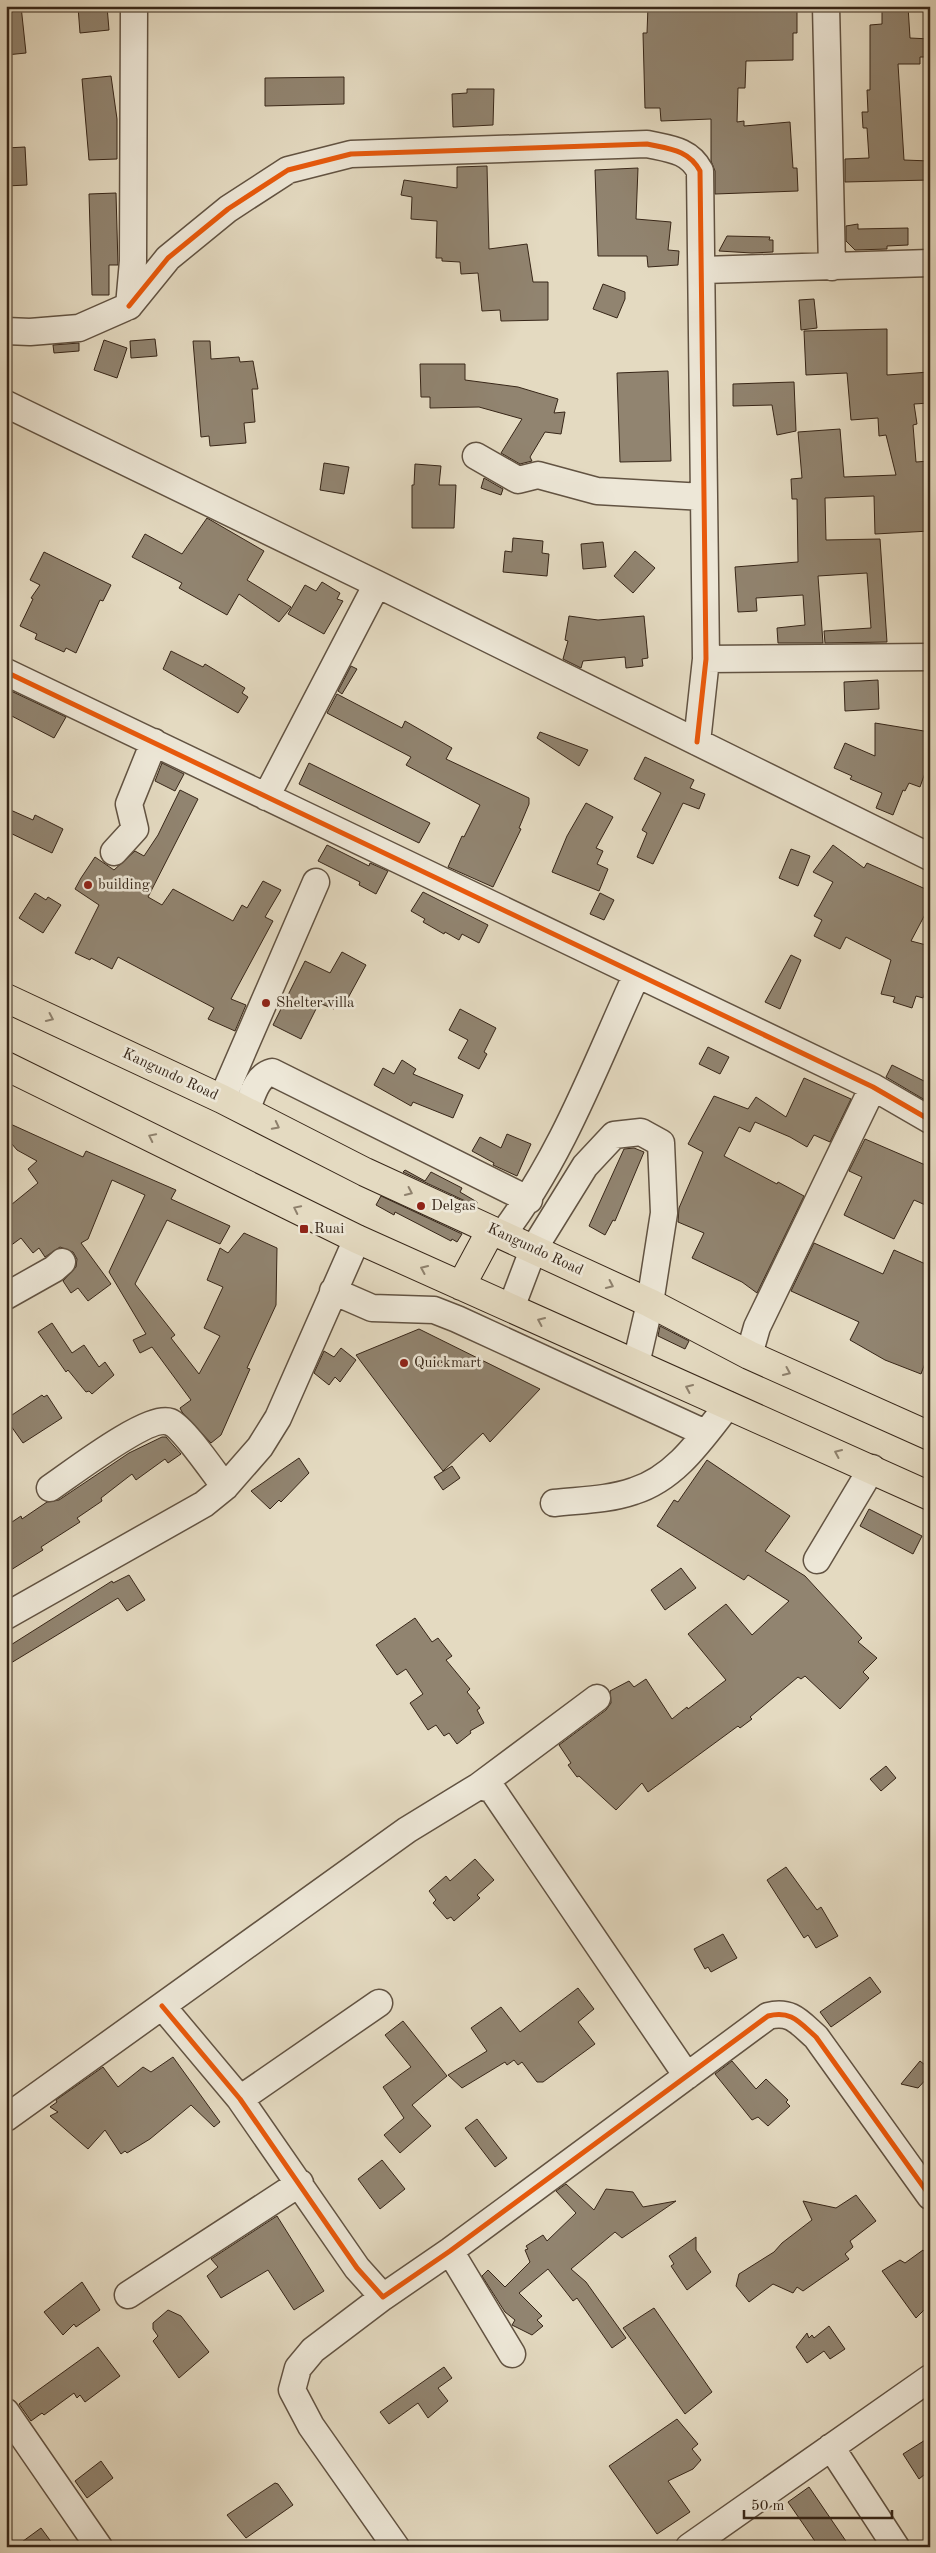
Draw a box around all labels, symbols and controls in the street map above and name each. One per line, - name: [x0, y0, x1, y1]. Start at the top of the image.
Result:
- place label: building: [98, 878, 150, 893]
- marker: building: [82, 879, 94, 891]
- place label: Shelter villa: [276, 996, 355, 1011]
- marker: Shelter villa: [260, 997, 272, 1009]
- one-way arrow: [45, 1012, 54, 1023]
- street label: Kangundo Road: [120, 1046, 220, 1104]
- one-way arrow: [271, 1120, 280, 1130]
- one-way arrow: [148, 1134, 157, 1144]
- one-way arrow: [404, 1186, 413, 1196]
- place label: Delgas: [431, 1199, 476, 1214]
- marker: Delgas: [415, 1200, 427, 1212]
- one-way arrow: [293, 1205, 302, 1216]
- street label: Kangundo Road: [485, 1221, 585, 1279]
- place label: Ruai: [314, 1222, 344, 1237]
- marker: Ruai: [298, 1223, 310, 1235]
- one-way arrow: [420, 1265, 429, 1276]
- one-way arrow: [605, 1278, 614, 1289]
- one-way arrow: [537, 1317, 546, 1328]
- place label: Quickmart: [414, 1356, 482, 1371]
- marker: Quickmart: [398, 1357, 410, 1369]
- one-way arrow: [782, 1365, 791, 1376]
- one-way arrow: [685, 1383, 694, 1394]
- one-way arrow: [834, 1449, 843, 1460]
- scale bar: [744, 2488, 891, 2520]
- text: 50 m: [751, 2499, 785, 2514]

